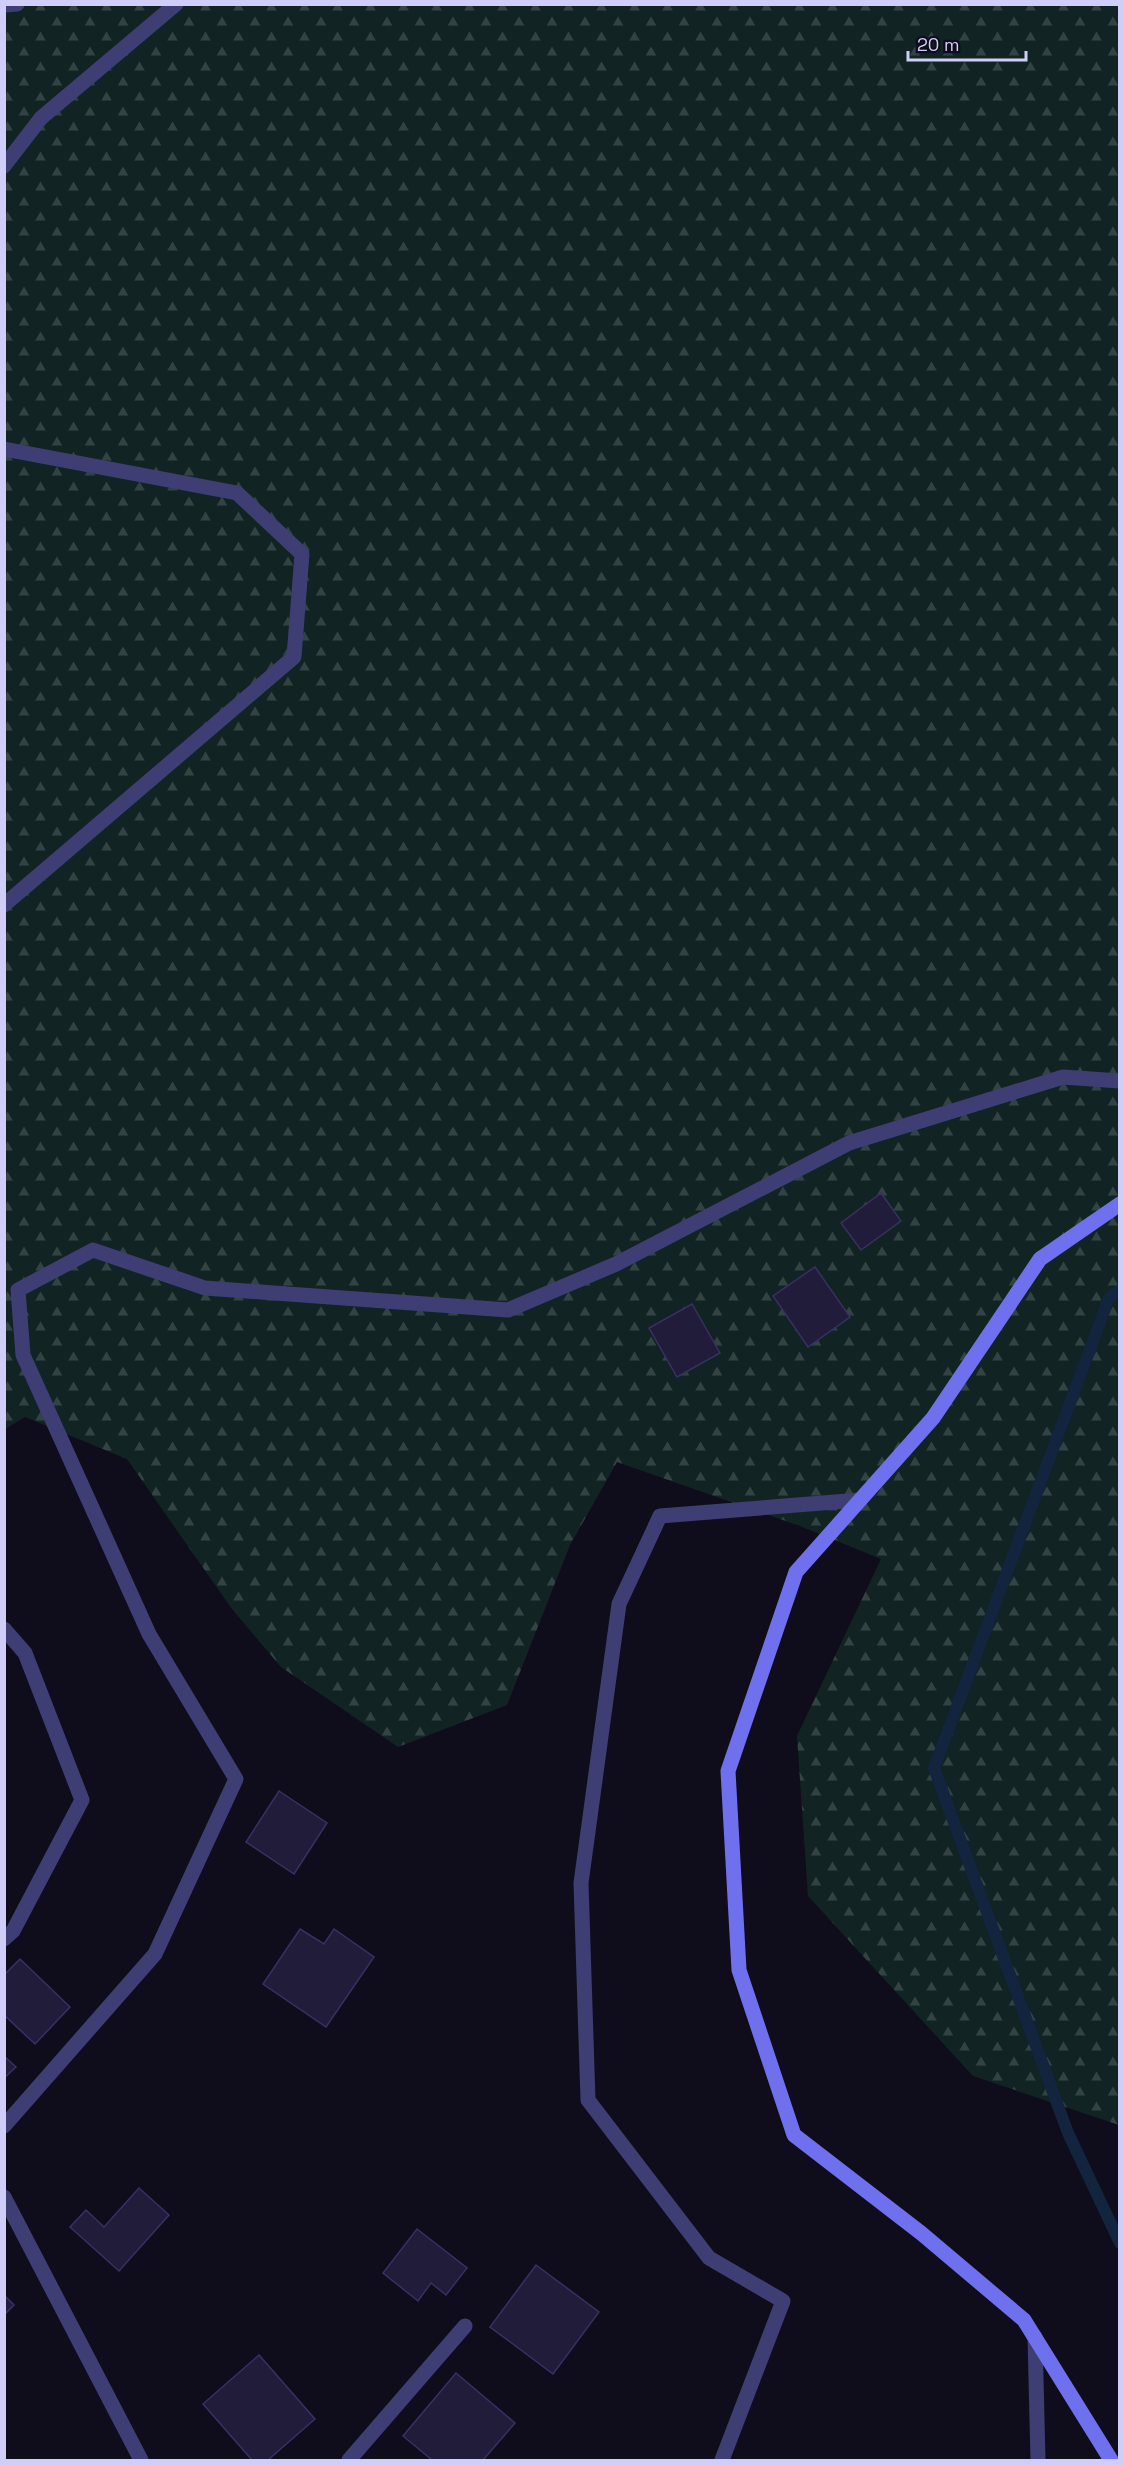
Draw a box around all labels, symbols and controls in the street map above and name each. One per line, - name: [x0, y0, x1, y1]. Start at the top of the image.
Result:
- scale bar: [908, 24, 1026, 62]
- text: 20 m: [917, 33, 960, 56]

